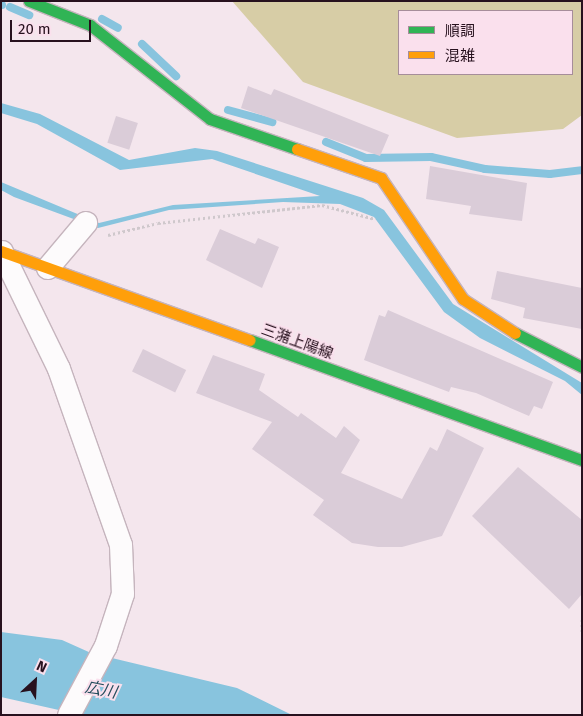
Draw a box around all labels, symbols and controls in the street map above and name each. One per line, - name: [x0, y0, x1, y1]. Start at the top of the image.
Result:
- scale bar: [12, 10, 94, 42]
- legend: [398, 10, 573, 75]
- text: 20 m: [18, 20, 51, 38]
- text: 順調: [445, 22, 475, 40]
- text: 混雑: [445, 47, 475, 65]
- street label: 三潴上陽線: [259, 321, 335, 363]
- north arrow: [10, 656, 60, 706]
- text: N: [34, 657, 49, 677]
- water label: 広川: [83, 678, 119, 702]

